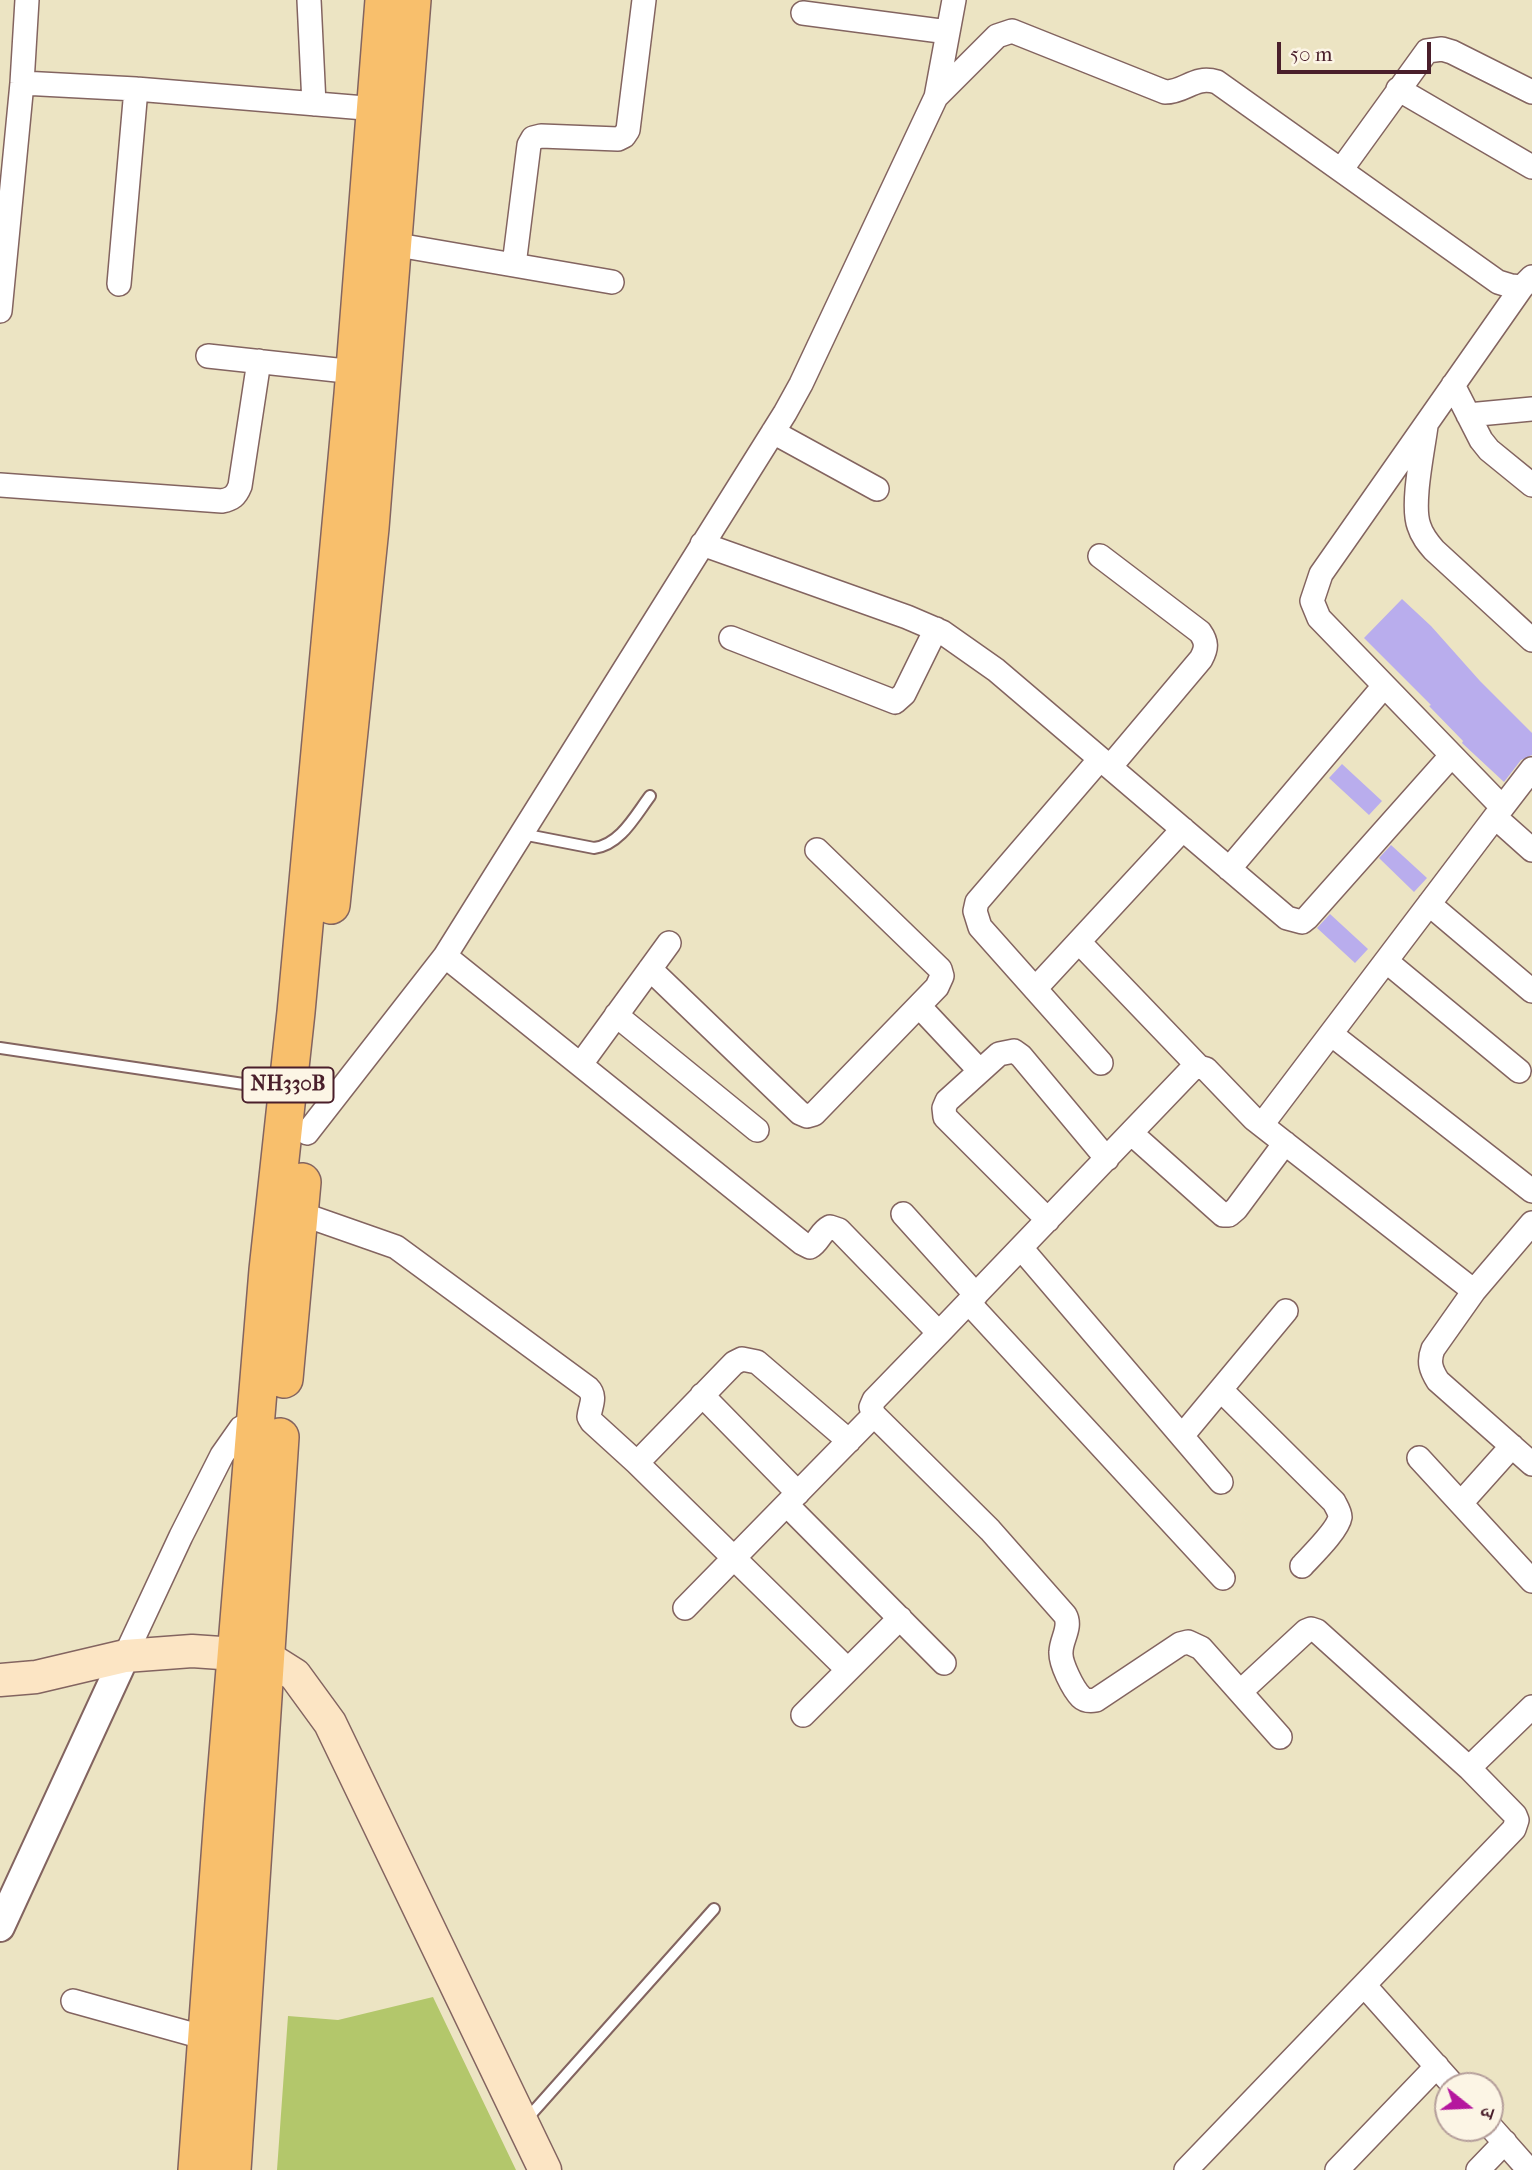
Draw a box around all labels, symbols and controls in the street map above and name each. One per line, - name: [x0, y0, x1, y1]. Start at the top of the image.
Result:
- scale bar: [1280, 28, 1434, 72]
- text: 50 m: [1290, 42, 1333, 66]
- road number: NH330B: [243, 1068, 334, 1102]
- north arrow: [1434, 2072, 1504, 2142]
- text: उ: [1475, 2105, 1499, 2121]

